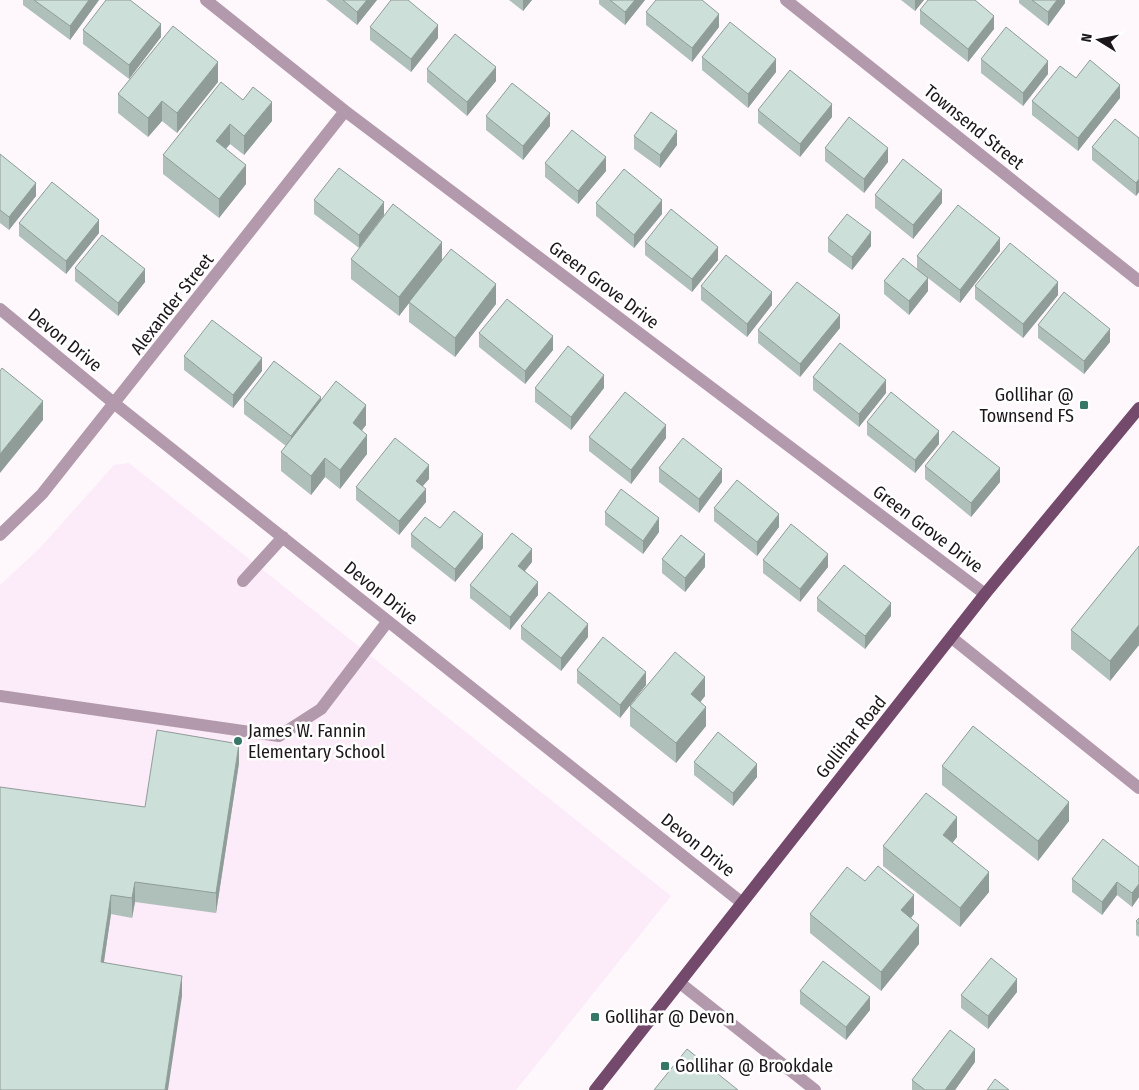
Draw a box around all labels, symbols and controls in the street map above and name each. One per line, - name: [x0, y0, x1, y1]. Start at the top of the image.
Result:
- north arrow: [1074, 15, 1124, 65]
- text: N: [1078, 32, 1096, 43]
- street label: Townsend Street: [920, 80, 1029, 174]
- street label: Green Grove Drive: [545, 236, 664, 334]
- street label: Alexander Street: [126, 249, 218, 359]
- street label: Devon Drive: [24, 304, 106, 376]
- place label: Gollihar @ Townsend FS: [980, 384, 1074, 427]
- marker: Gollihar @ Townsend FS: [1078, 399, 1090, 411]
- street label: Green Grove Drive: [869, 480, 988, 578]
- street label: Devon Drive: [340, 557, 422, 629]
- street label: Gollihar Road: [811, 691, 891, 783]
- place label: James W. Fannin Elementary School: [248, 720, 385, 763]
- marker: James W. Fannin Elementary School: [232, 735, 244, 747]
- street label: Devon Drive: [657, 809, 739, 881]
- place label: Gollihar @ Devon: [605, 1006, 735, 1028]
- marker: Gollihar @ Devon: [589, 1011, 601, 1023]
- place label: Gollihar @ Brookdale: [675, 1055, 833, 1077]
- marker: Gollihar @ Brookdale: [659, 1060, 671, 1072]

